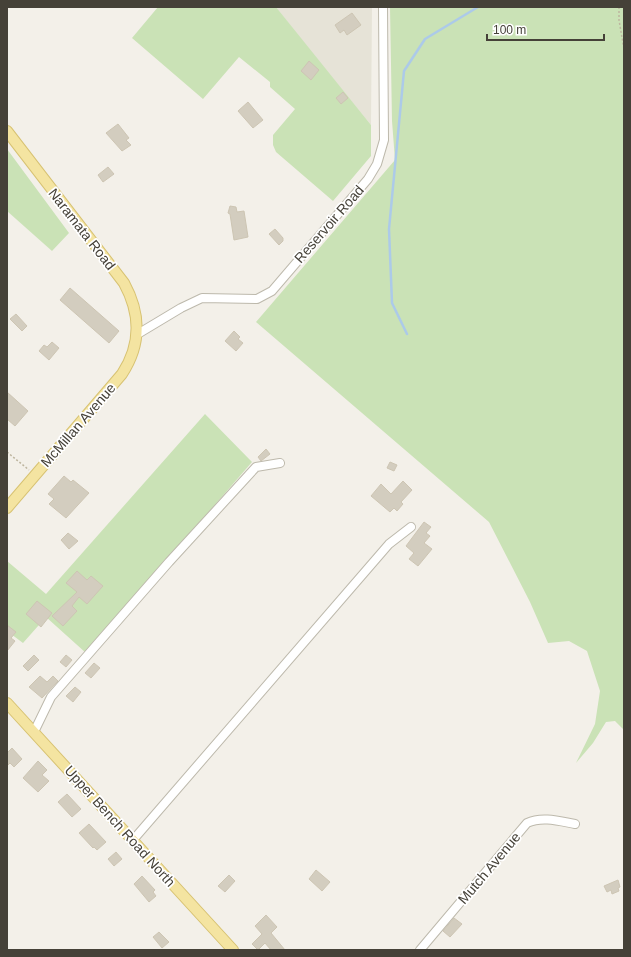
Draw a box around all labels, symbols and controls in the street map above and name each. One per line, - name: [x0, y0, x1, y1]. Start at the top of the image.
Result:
- scale bar: [487, 16, 604, 42]
- text: 100 m: [493, 23, 526, 37]
- street label: Reservoir Road: [291, 182, 367, 266]
- street label: Naramata Road: [45, 185, 119, 273]
- street label: McMillan Avenue: [37, 380, 119, 470]
- street label: Upper Bench Road North: [61, 762, 179, 890]
- street label: Mutch Avenue: [454, 829, 524, 907]

